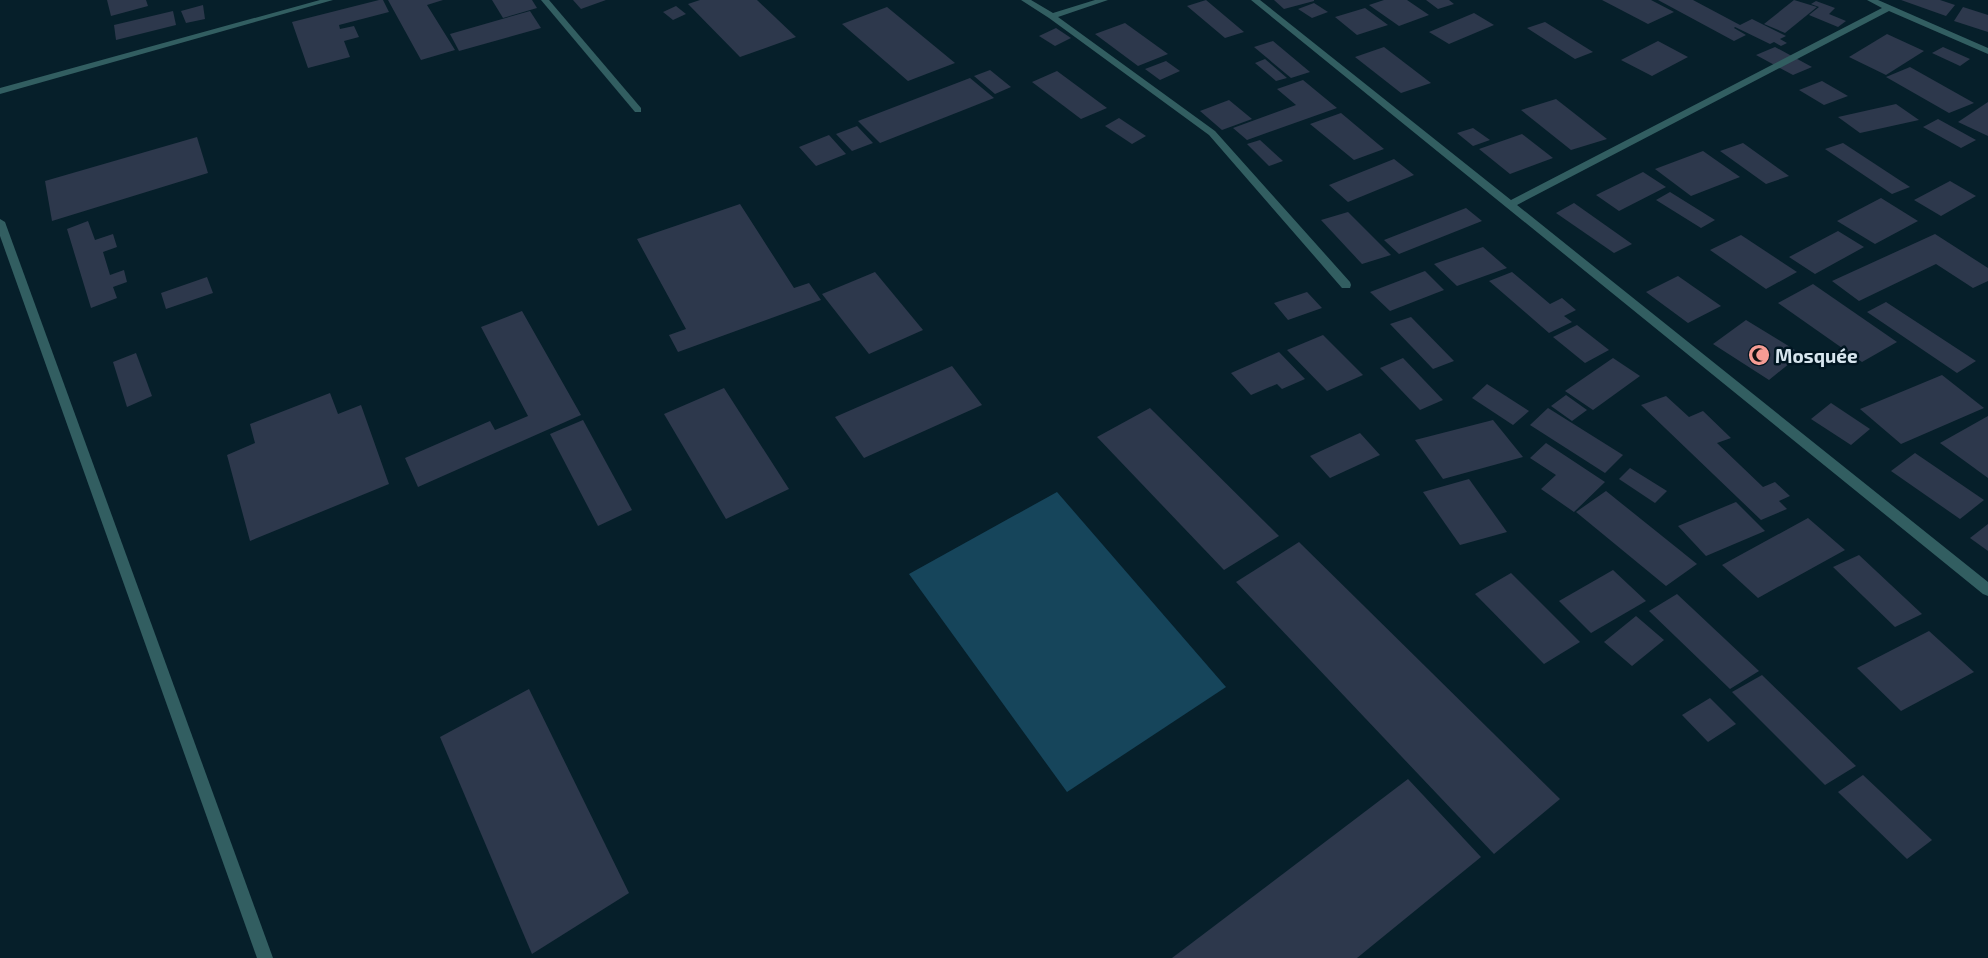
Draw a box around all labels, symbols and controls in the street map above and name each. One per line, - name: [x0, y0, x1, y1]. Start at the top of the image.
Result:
- mosque icon: Mosquée: [1747, 343, 1771, 367]
- place label: Mosquée: [1775, 344, 1858, 367]

